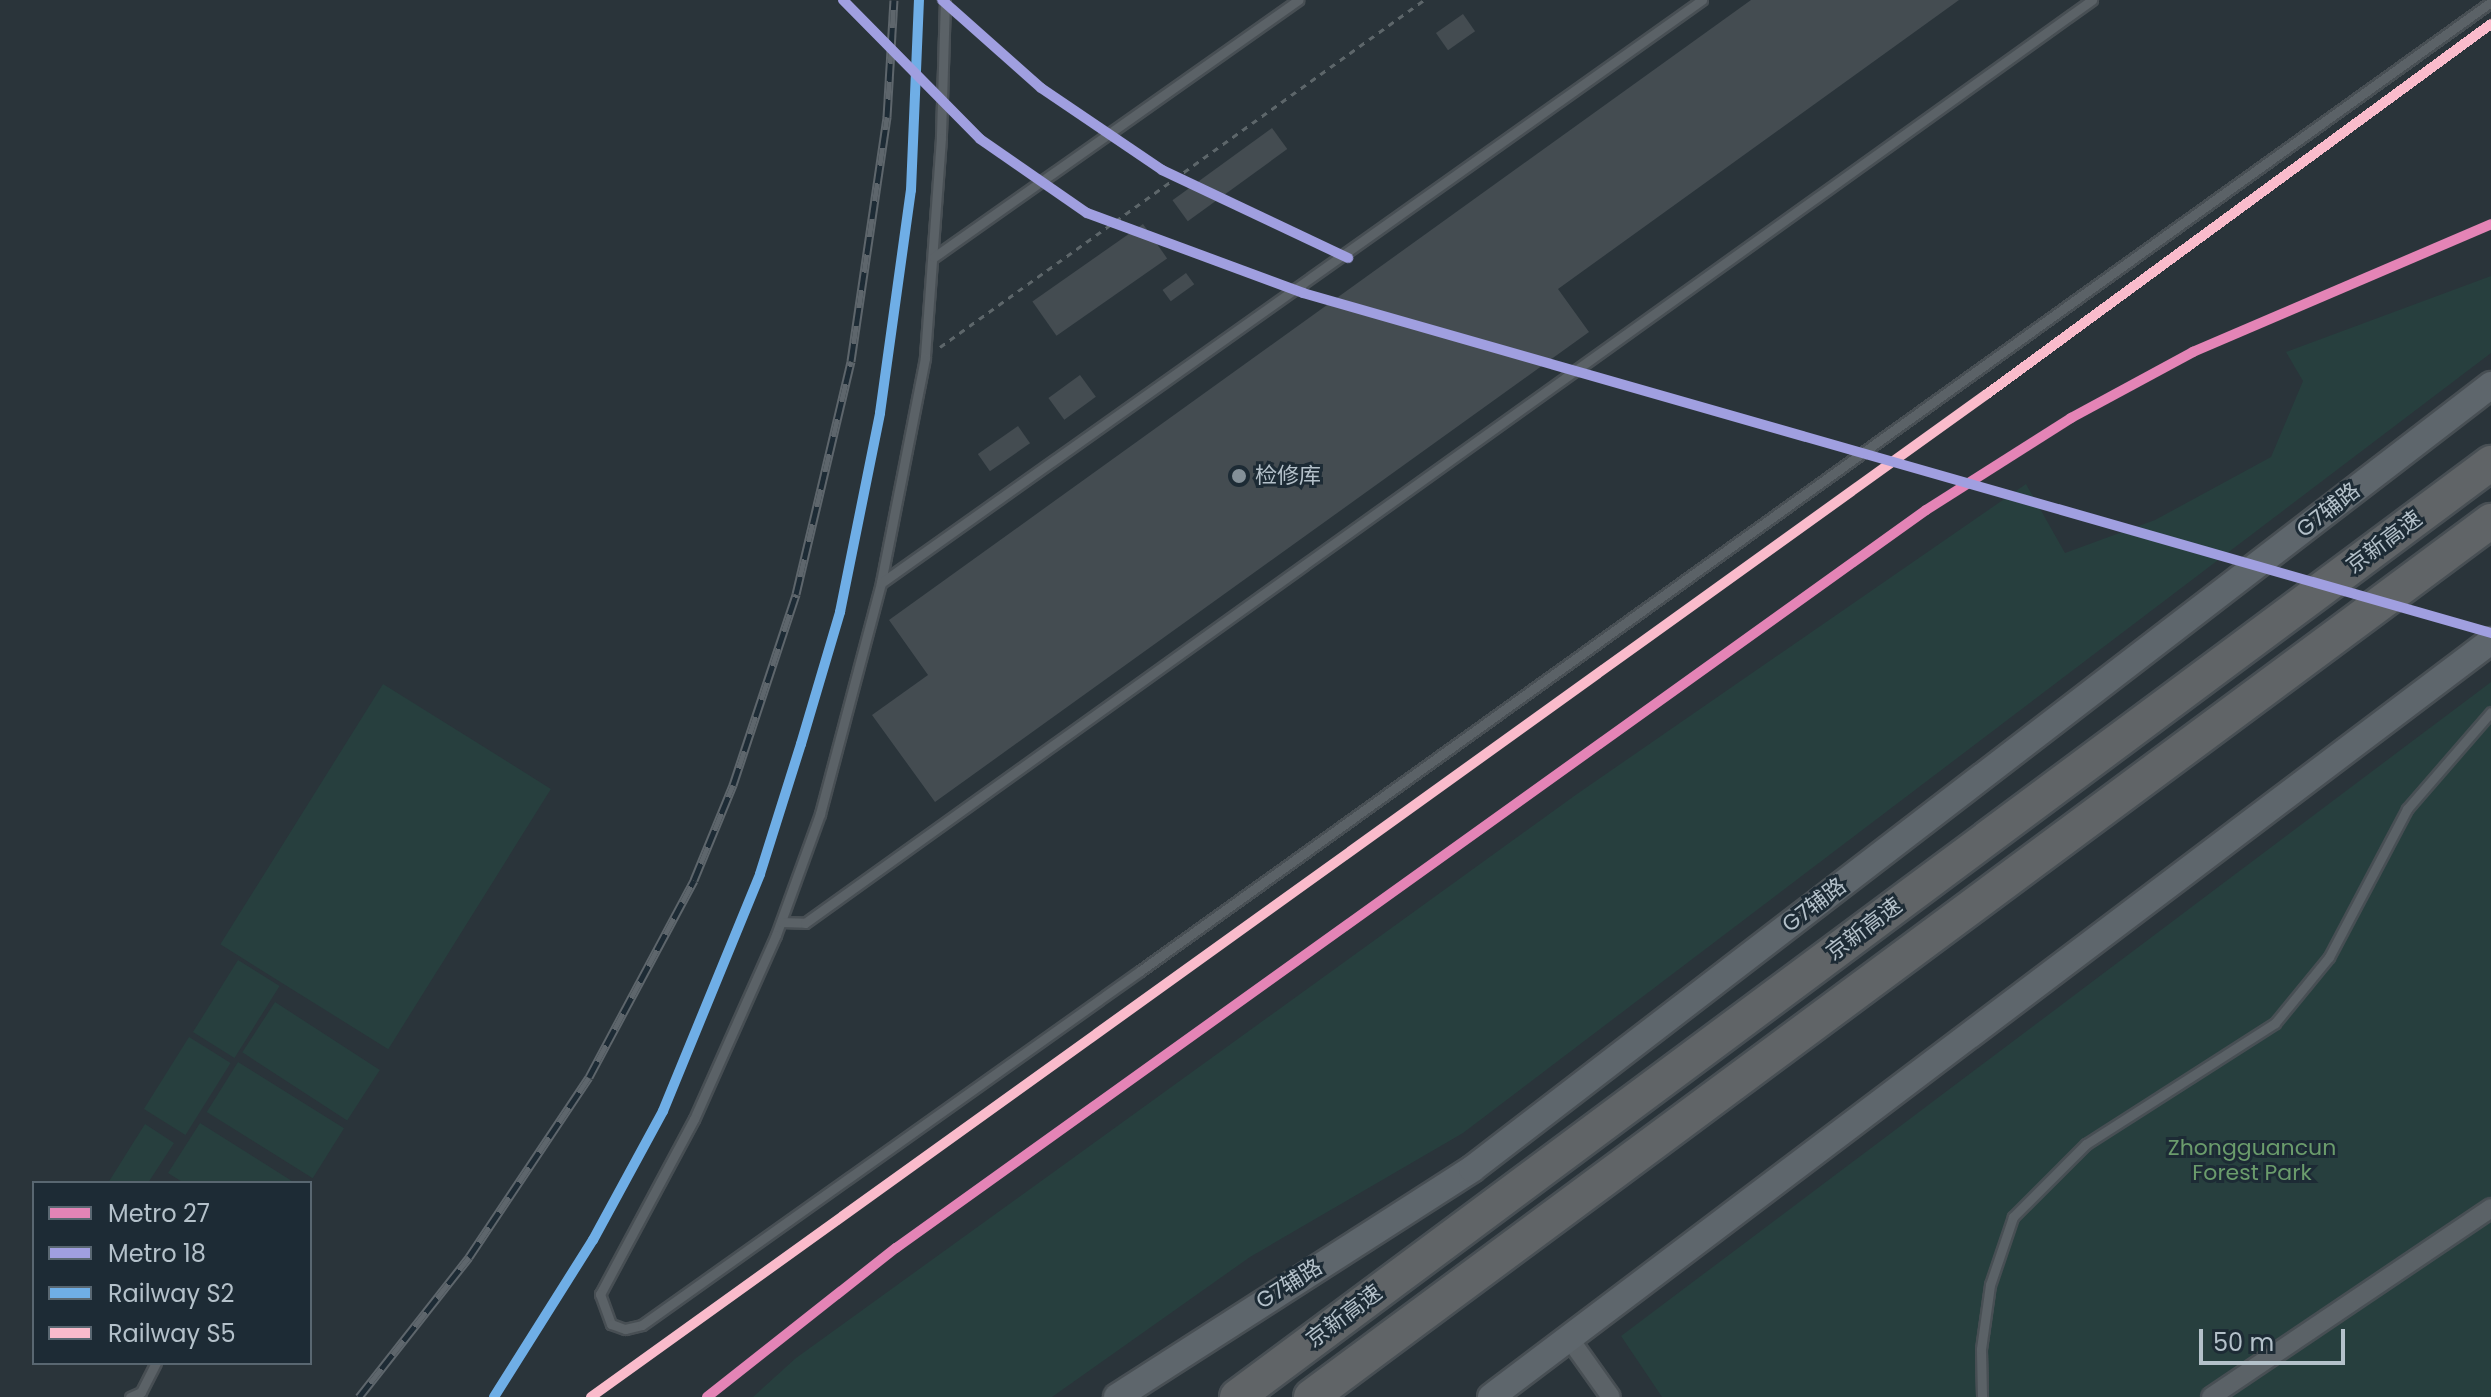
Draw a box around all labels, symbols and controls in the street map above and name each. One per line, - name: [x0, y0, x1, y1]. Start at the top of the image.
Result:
- place label: 检修库: [1255, 463, 1321, 489]
- marker: 检修库: [1230, 467, 1248, 485]
- street label: G7辅路: [2291, 477, 2365, 543]
- street label: 京新高速: [2341, 505, 2427, 579]
- street label: G7辅路: [1777, 872, 1851, 938]
- street label: 京新高速: [1821, 892, 1907, 966]
- park label: Zhongguancun Forest Park: [2168, 1134, 2336, 1186]
- legend: [32, 1181, 312, 1365]
- text: Metro 27: [108, 1197, 210, 1230]
- text: Metro 18: [108, 1237, 206, 1270]
- street label: G7辅路: [1251, 1253, 1327, 1315]
- text: Railway S2: [108, 1277, 234, 1310]
- street label: 京新高速: [1301, 1279, 1387, 1353]
- scale bar: [2203, 1313, 2349, 1363]
- text: Railway S5: [108, 1317, 236, 1350]
- text: 50 m: [2213, 1326, 2274, 1359]

